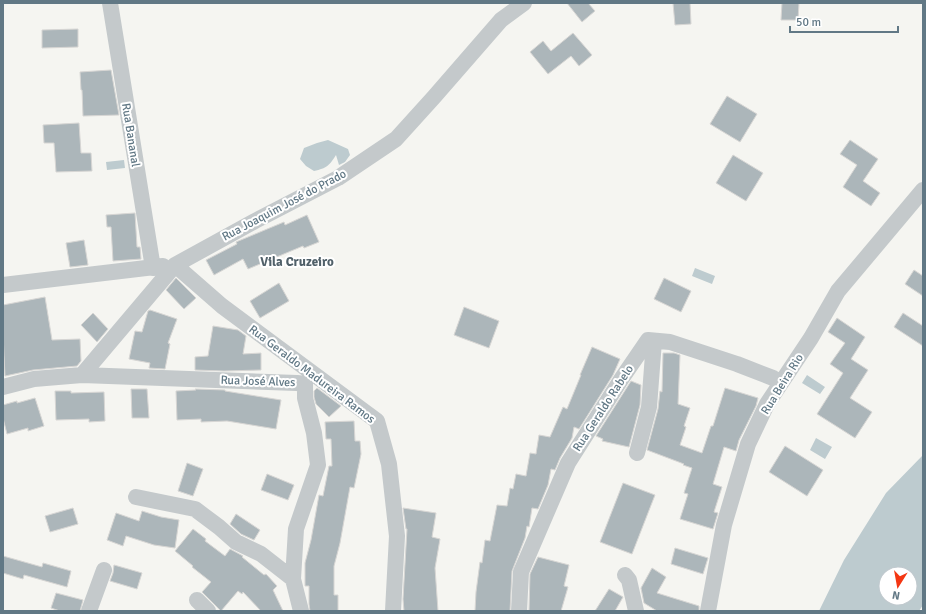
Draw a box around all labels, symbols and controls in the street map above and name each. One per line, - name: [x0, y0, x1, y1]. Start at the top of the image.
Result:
- scale bar: [790, 8, 898, 34]
- text: 50 m: [796, 15, 821, 30]
- street label: Rua Bananal: [118, 102, 143, 168]
- street label: Rua Joaquim José do Prado: [220, 166, 349, 245]
- district label: Vila Cruzeiro: [260, 254, 334, 270]
- street label: Rua Geraldo Madureira Ramos: [246, 322, 378, 427]
- street label: Rua Beira Rio: [758, 351, 807, 417]
- street label: Rua Geraldo Rabelo: [570, 362, 637, 454]
- street label: Rua José Alves: [220, 373, 296, 390]
- north arrow: [878, 566, 918, 606]
- text: N: [891, 588, 901, 602]

